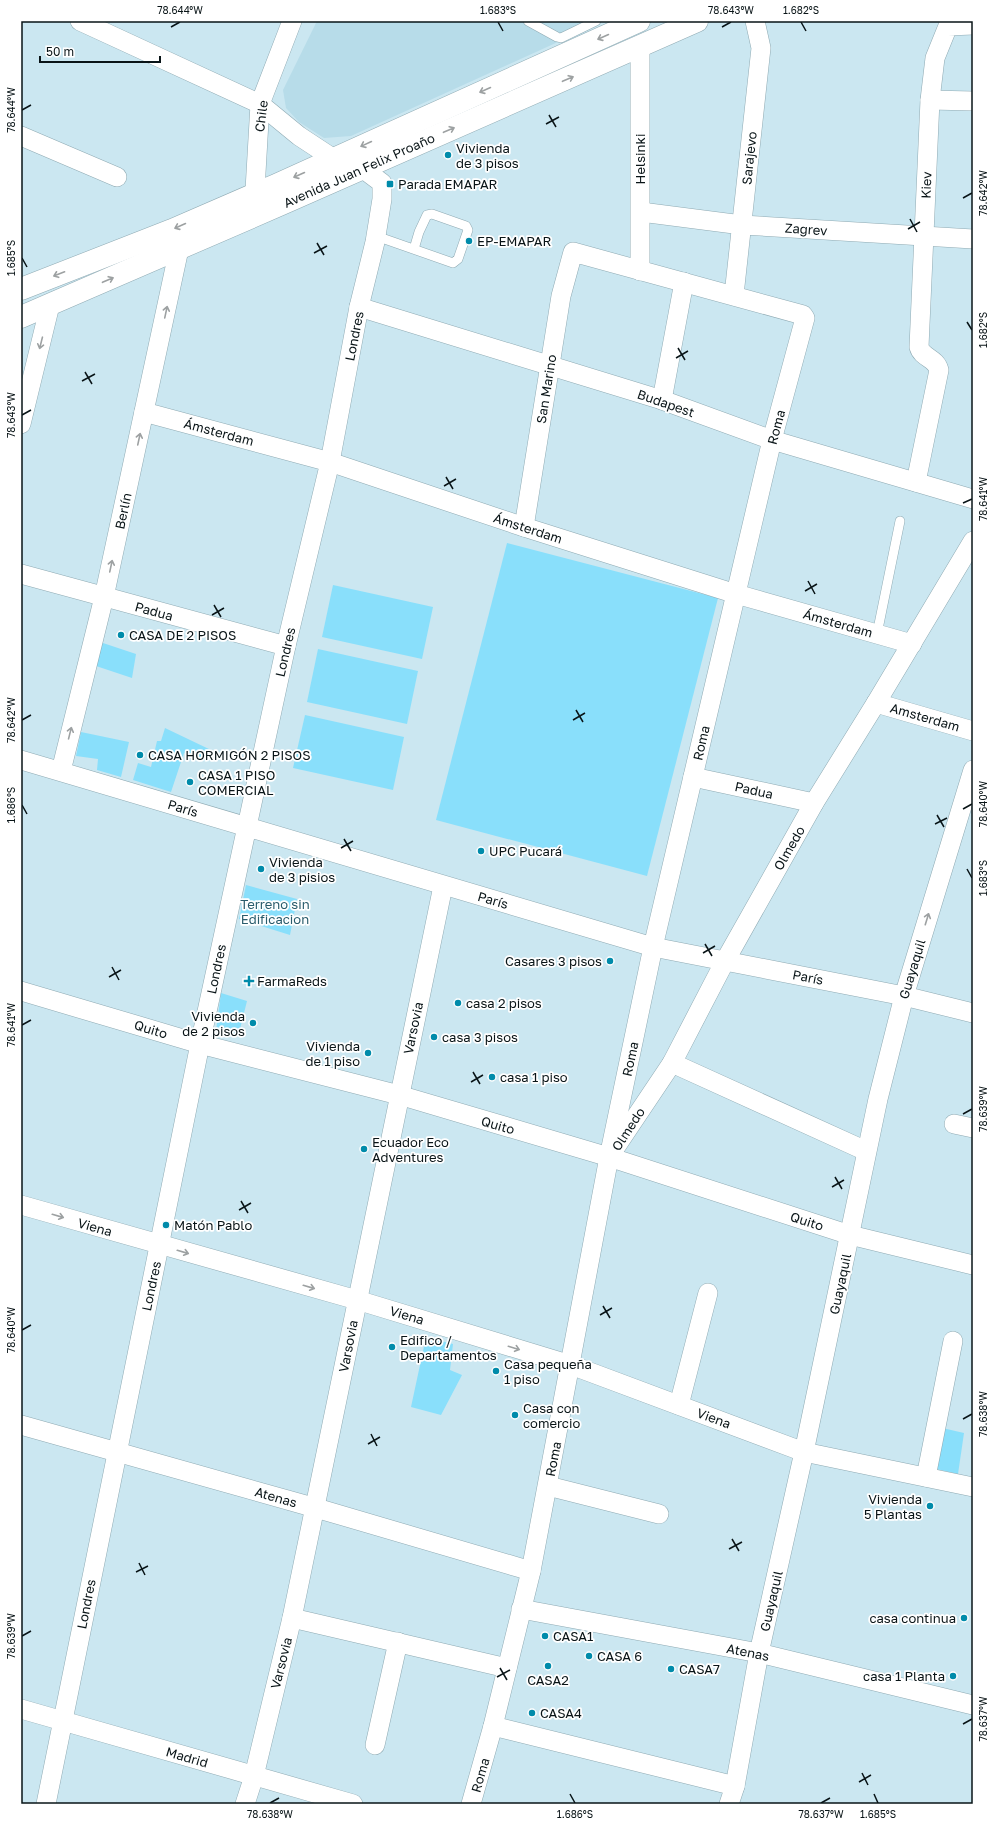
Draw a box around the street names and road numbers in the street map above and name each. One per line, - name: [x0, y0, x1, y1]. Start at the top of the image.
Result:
- street label: Chile: [251, 99, 271, 133]
- street label: Avenida Juan Felix Proaño: [281, 129, 437, 211]
- street label: Sarajevo: [738, 130, 760, 185]
- street label: Helsinki: [632, 134, 648, 184]
- street label: Kiev: [918, 171, 934, 199]
- street label: Zagrev: [784, 220, 829, 239]
- street label: Londres: [341, 310, 367, 362]
- street label: San Marino: [533, 353, 559, 425]
- street label: Budapest: [635, 386, 697, 420]
- street label: Roma: [764, 408, 788, 446]
- street label: Ámsterdam: [182, 415, 256, 449]
- street label: Berlín: [111, 491, 135, 531]
- street label: Ámsterdam: [491, 509, 565, 547]
- street label: Padua: [133, 598, 175, 624]
- street label: Ámsterdam: [801, 605, 875, 641]
- street label: Londres: [272, 626, 298, 678]
- street label: Amsterdam: [888, 699, 962, 735]
- street label: Roma: [689, 724, 713, 762]
- street label: Padua: [733, 778, 775, 802]
- street label: París: [166, 796, 200, 820]
- street label: Olmedo: [770, 823, 808, 873]
- street label: París: [476, 888, 510, 912]
- street label: Guayaquil: [895, 937, 929, 1001]
- street label: Londres: [203, 943, 229, 995]
- street label: París: [791, 966, 825, 988]
- street label: Varsovia: [400, 1000, 426, 1056]
- street label: Quito: [132, 1016, 170, 1042]
- street label: Roma: [618, 1040, 642, 1078]
- street label: Olmedo: [608, 1104, 648, 1154]
- street label: Quito: [479, 1113, 517, 1137]
- street label: Quito: [788, 1208, 826, 1234]
- street label: Viena: [76, 1214, 114, 1240]
- street label: Guayaquil: [826, 1252, 854, 1316]
- street label: Londres: [138, 1260, 164, 1312]
- street label: Viena: [388, 1302, 426, 1328]
- street label: Varsovia: [335, 1319, 361, 1373]
- street label: Viena: [695, 1404, 733, 1432]
- street label: Roma: [542, 1440, 564, 1478]
- street label: Atenas: [253, 1483, 299, 1511]
- street label: Guayaquil: [756, 1569, 786, 1633]
- street label: Londres: [73, 1578, 99, 1630]
- street label: Varsovia: [267, 1635, 295, 1691]
- street label: Atenas: [725, 1640, 771, 1664]
- street label: Madrid: [164, 1743, 210, 1771]
- street label: Roma: [467, 1756, 493, 1794]

